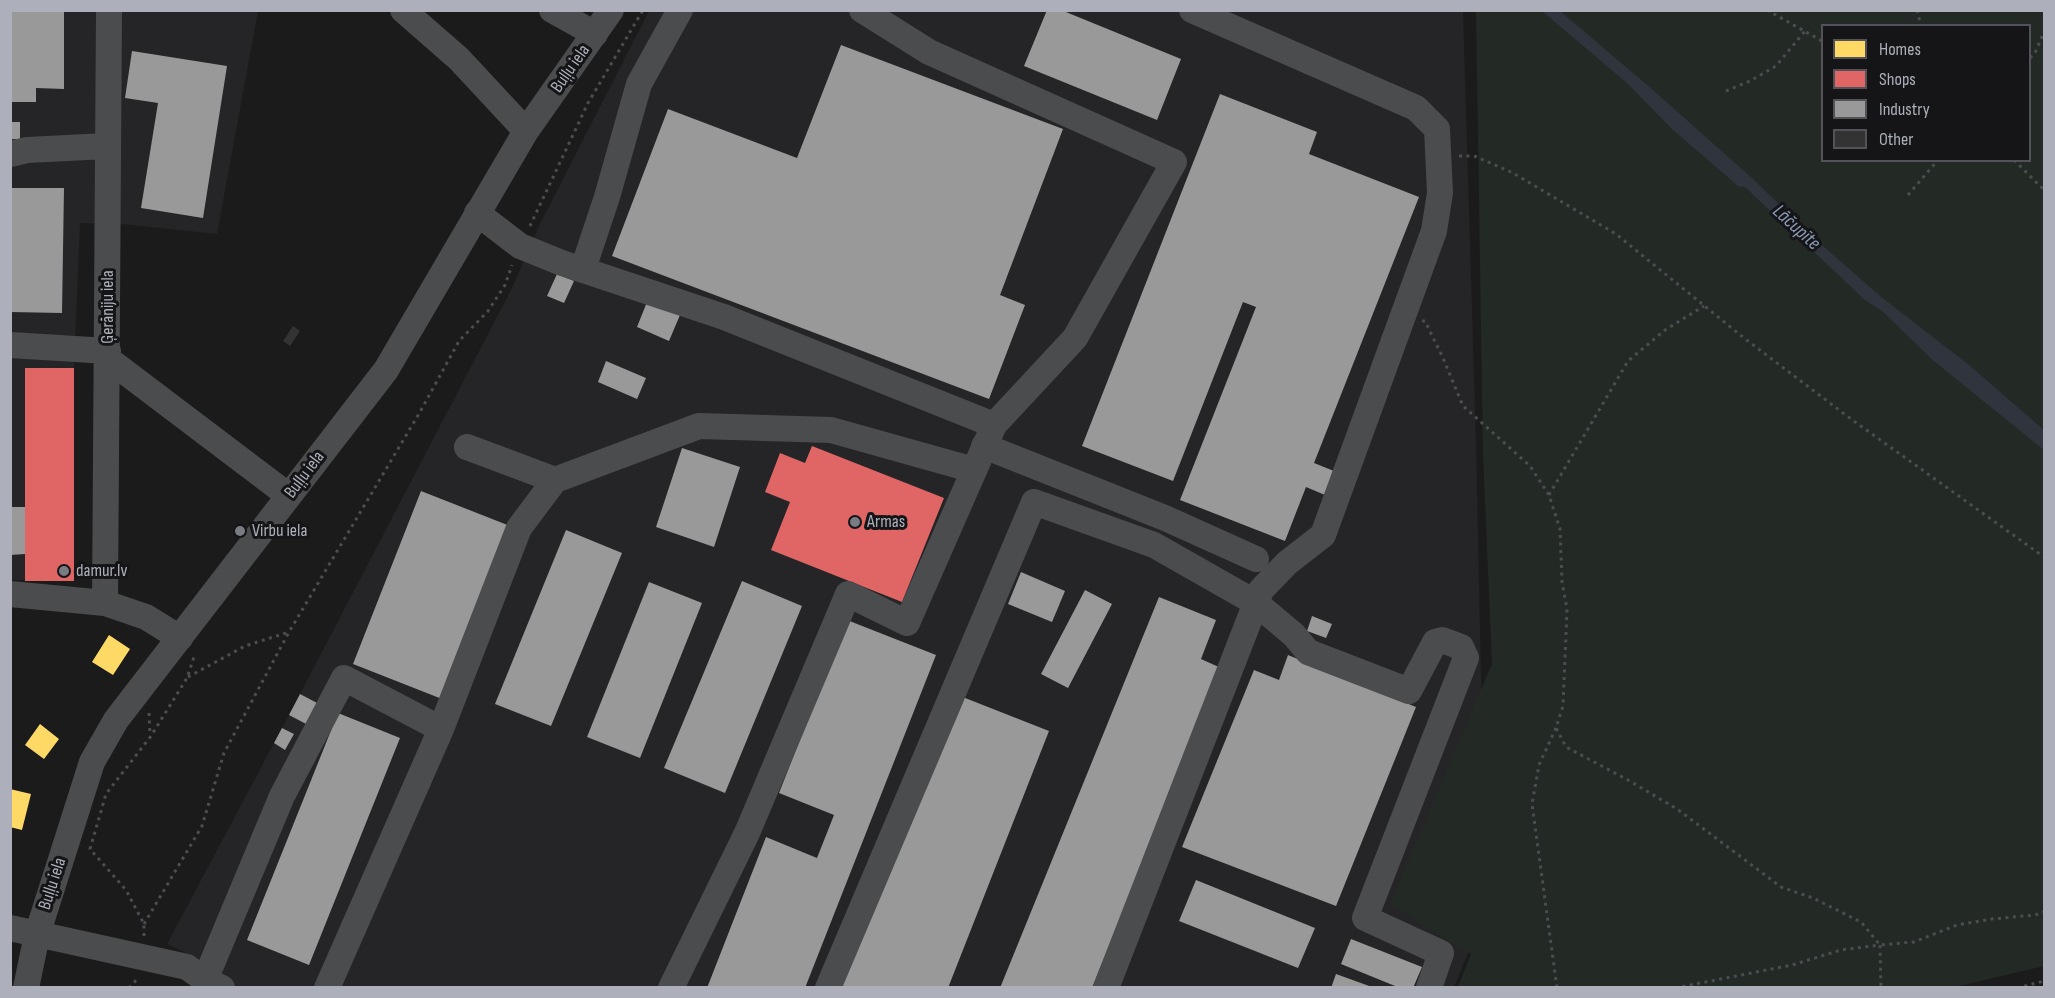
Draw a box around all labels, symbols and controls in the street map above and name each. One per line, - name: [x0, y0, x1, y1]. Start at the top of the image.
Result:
- legend: [1821, 24, 2031, 162]
- text: Homes: [1879, 39, 1921, 60]
- street label: Buļļu iela: [547, 41, 595, 97]
- text: Shops: [1879, 69, 1916, 90]
- text: Industry: [1879, 99, 1930, 120]
- text: Other: [1879, 129, 1913, 150]
- water label: Lāčupīte: [1767, 200, 1825, 256]
- street label: Ģerāniju iela: [97, 270, 119, 344]
- street label: Buļļu iela: [280, 447, 330, 503]
- place label: Armas: [867, 511, 905, 533]
- marker: Armas: [848, 515, 862, 529]
- place label: Virbu iela: [252, 520, 307, 542]
- marker: Virbu iela: [233, 524, 247, 538]
- place label: damur.lv: [76, 560, 127, 582]
- marker: damur.lv: [57, 564, 71, 578]
- street label: Buļļu iela: [34, 855, 72, 913]

